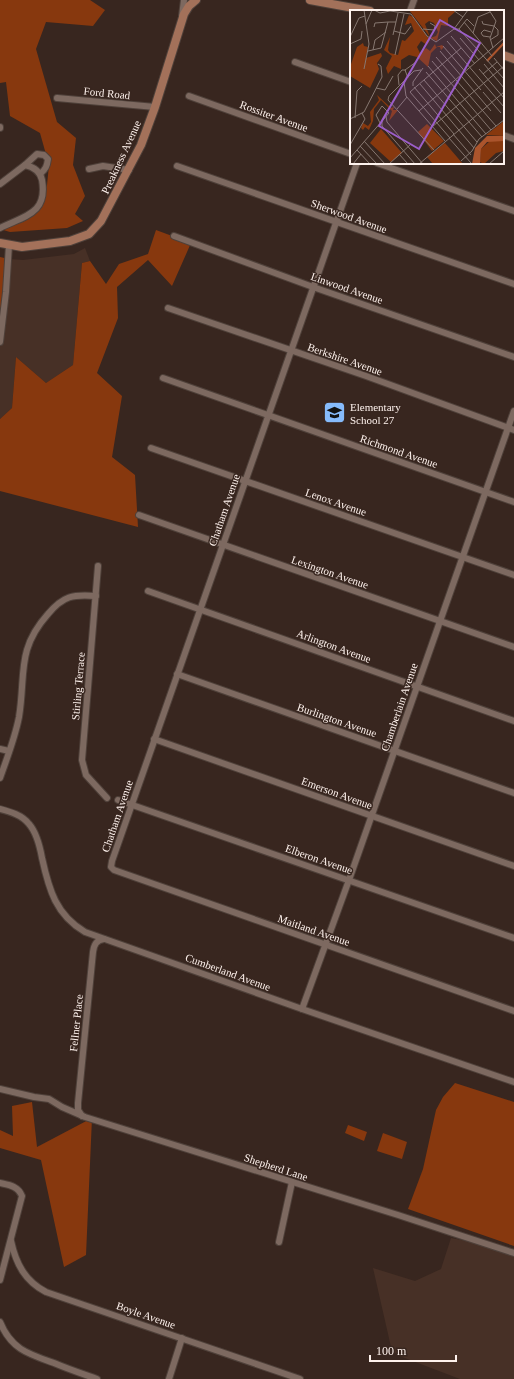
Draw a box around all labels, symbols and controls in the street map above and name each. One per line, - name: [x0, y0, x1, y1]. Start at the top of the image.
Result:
- inset map: [350, 10, 504, 164]
- street label: Ford Road: [83, 85, 131, 101]
- street label: Rossiter Avenue: [238, 98, 310, 134]
- street label: Preakness Avenue: [99, 118, 143, 196]
- street label: Sherwood Avenue: [309, 197, 389, 235]
- street label: Linwood Avenue: [309, 270, 385, 306]
- street label: Berkshire Avenue: [306, 341, 384, 377]
- school or university icon: Elementary School 27: [322, 400, 348, 426]
- place label: Elementary School 27: [350, 401, 401, 426]
- street label: Richmond Avenue: [359, 432, 440, 470]
- street label: Chatham Avenue: [206, 472, 242, 548]
- street label: Lenox Avenue: [304, 486, 368, 518]
- street label: Lexington Avenue: [290, 553, 370, 591]
- street label: Arlington Avenue: [295, 627, 373, 665]
- street label: Stirling Terrace: [69, 651, 87, 721]
- street label: Chamberlain Avenue: [378, 661, 420, 753]
- street label: Burlington Avenue: [296, 701, 378, 739]
- street label: Emerson Avenue: [300, 775, 374, 811]
- street label: Chatham Avenue: [99, 778, 135, 854]
- street label: Elberon Avenue: [284, 842, 354, 876]
- street label: Maitland Avenue: [276, 912, 352, 948]
- street label: Cumberland Avenue: [184, 951, 272, 993]
- street label: Fellner Place: [67, 994, 85, 1052]
- street label: Shepherd Lane: [243, 1151, 309, 1183]
- street label: Boyle Avenue: [115, 1299, 177, 1331]
- scale bar: [370, 1337, 456, 1363]
- text: 100 m: [376, 1344, 407, 1358]

